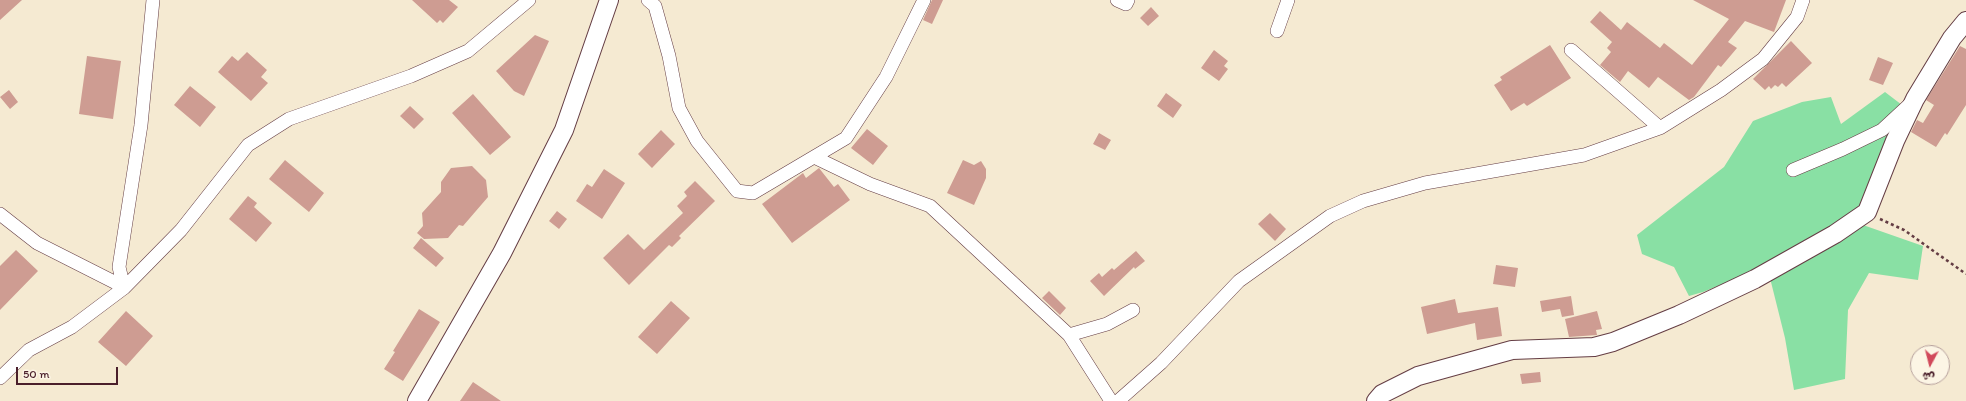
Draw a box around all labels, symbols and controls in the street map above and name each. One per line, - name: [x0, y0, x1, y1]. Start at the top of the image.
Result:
- north arrow: [1910, 345, 1950, 385]
- scale bar: [18, 359, 120, 385]
- text: 50 m: [23, 367, 49, 381]
- text: ش: [1922, 369, 1935, 384]

